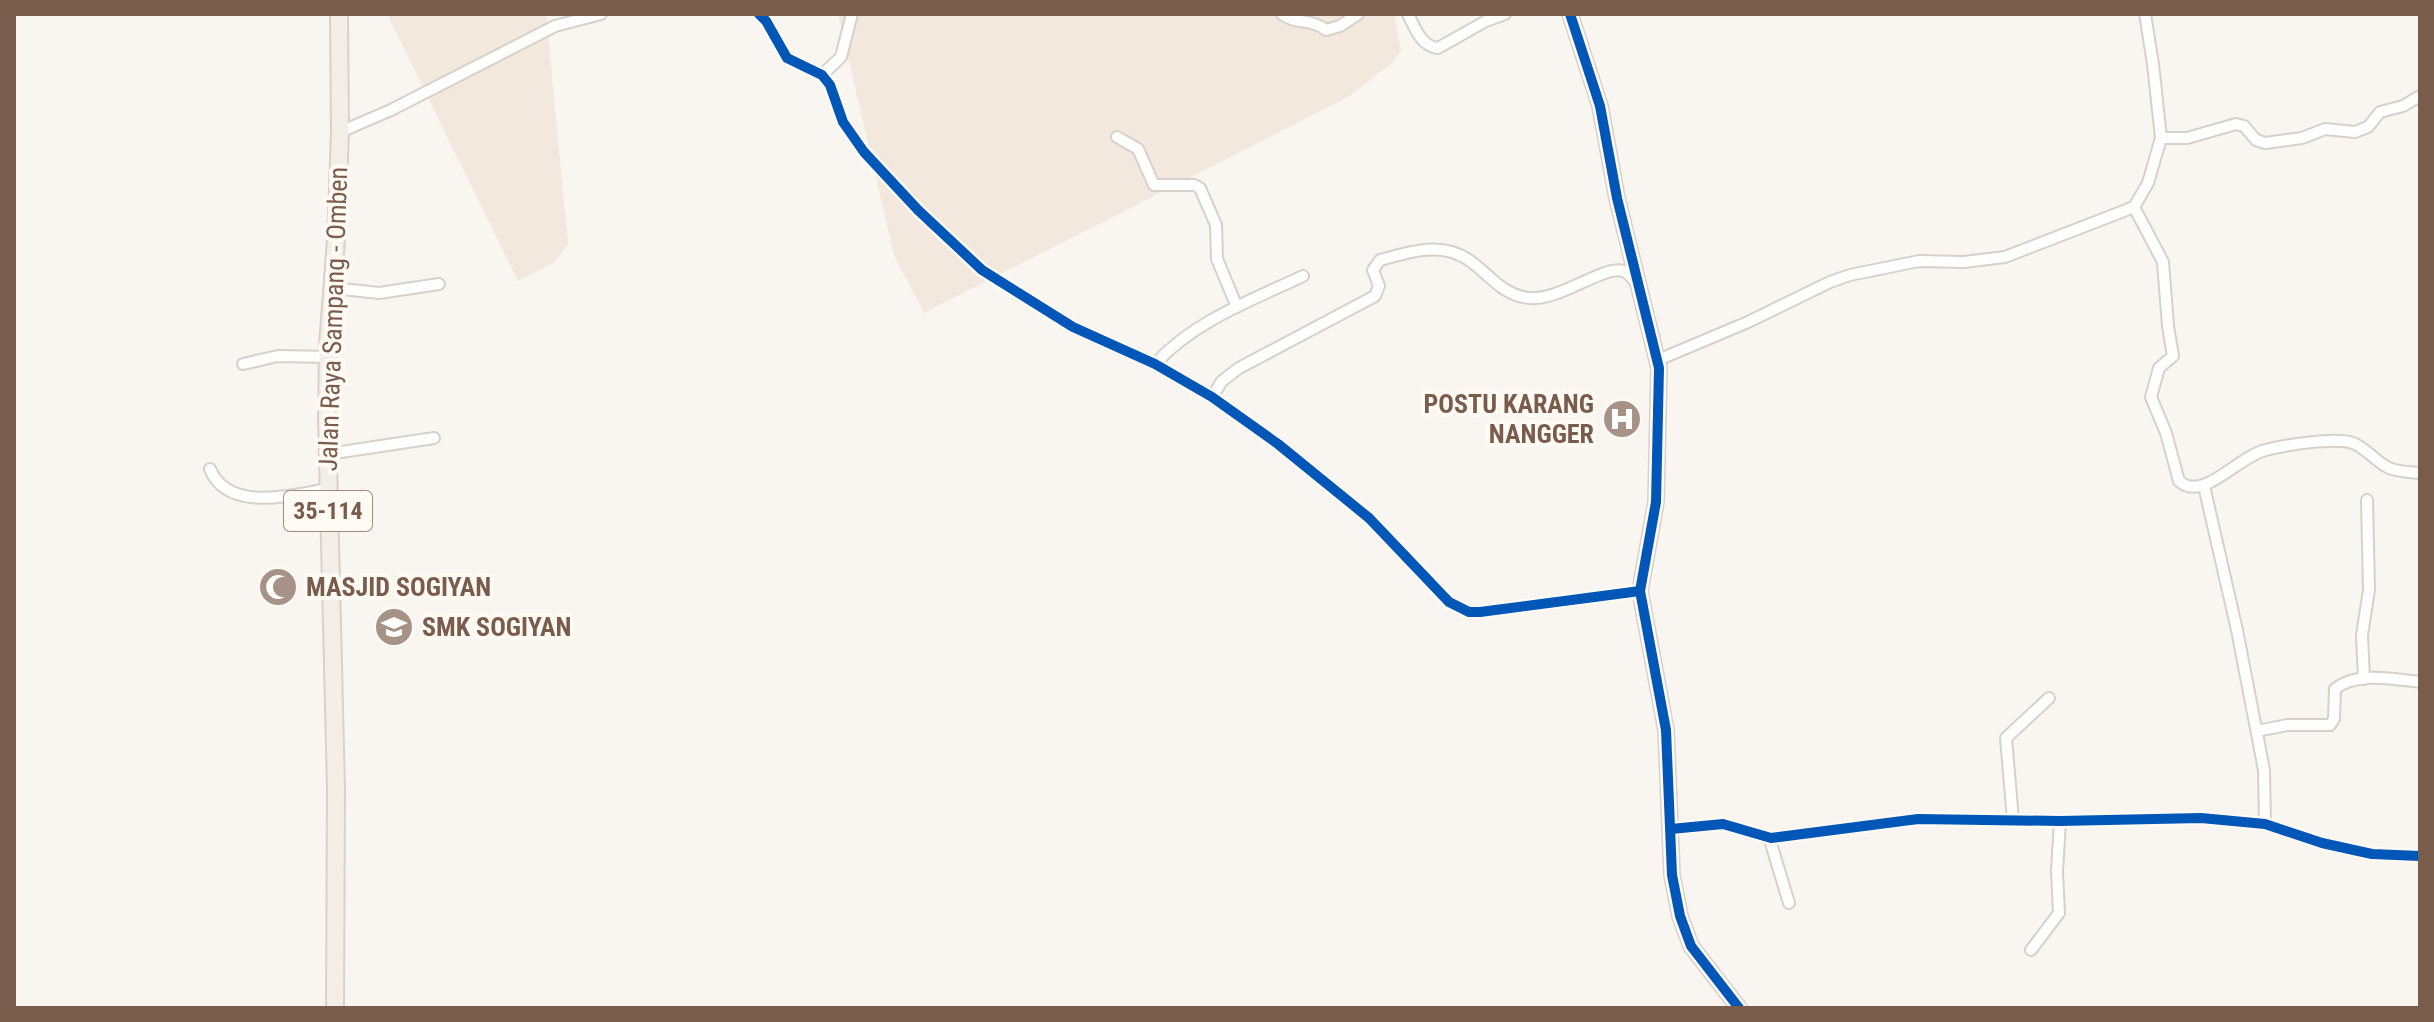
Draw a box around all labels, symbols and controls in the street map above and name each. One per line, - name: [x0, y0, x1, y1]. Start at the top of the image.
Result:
- street label: Jalan Raya Sampang - Omben: [313, 166, 353, 472]
- place label: POSTU KARANG NANGGER: [1424, 389, 1594, 449]
- hospital icon: POSTU KARANG NANGGER: [1601, 398, 1643, 440]
- road number: 35-114: [284, 491, 372, 531]
- mosque icon: MASJID SOGIYAN: [257, 566, 299, 608]
- place label: MASJID SOGIYAN: [306, 572, 491, 602]
- school or university icon: SMK SOGIYAN: [373, 606, 415, 648]
- place label: SMK SOGIYAN: [422, 612, 571, 642]

